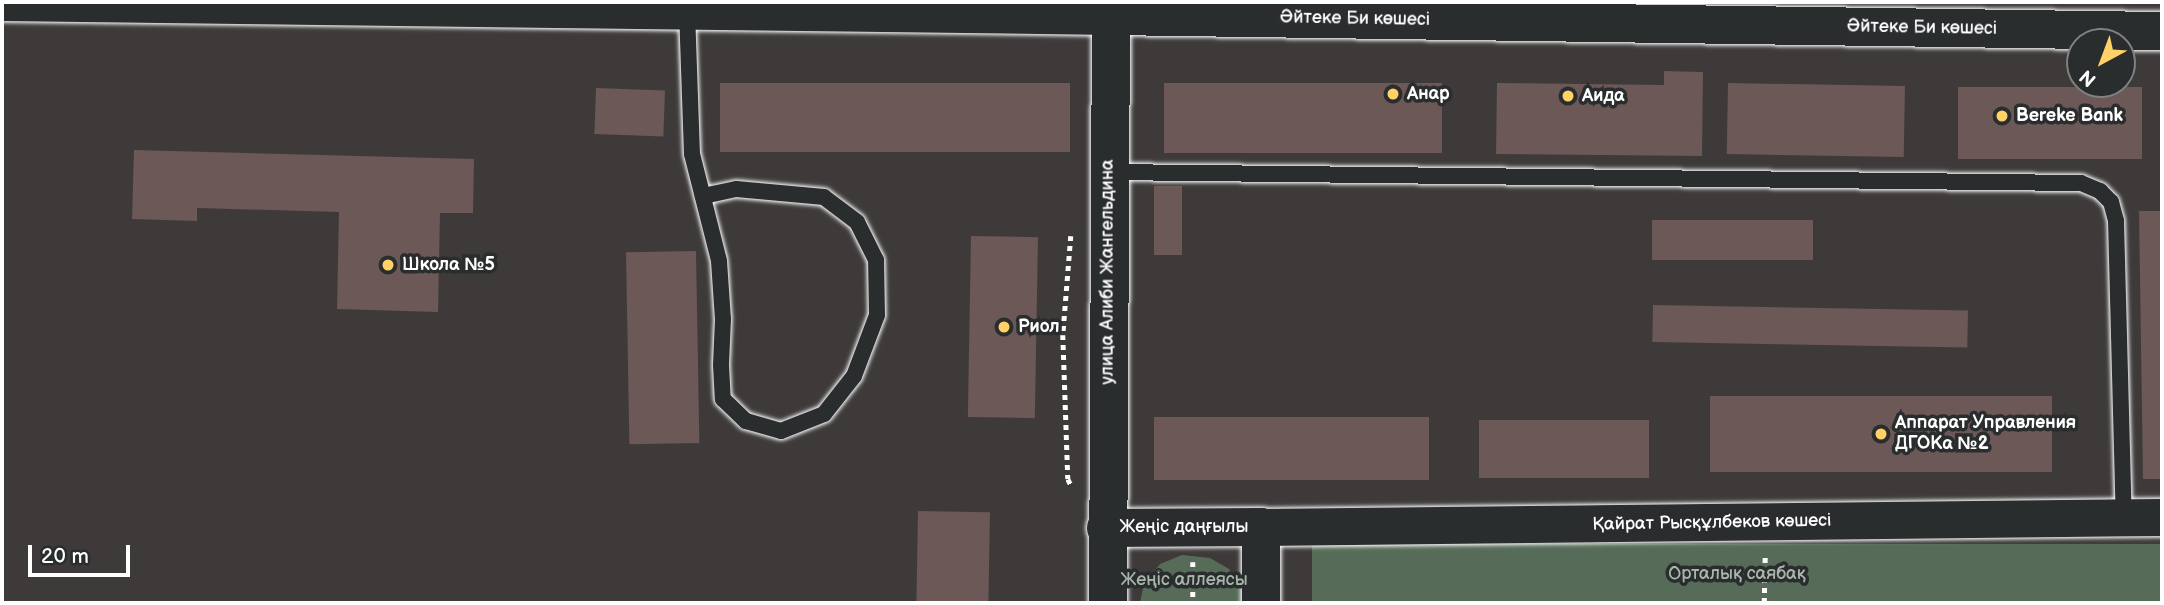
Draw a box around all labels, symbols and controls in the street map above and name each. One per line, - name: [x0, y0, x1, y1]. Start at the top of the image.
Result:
- street label: Әйтеке Би көшесі: [1280, 7, 1430, 31]
- street label: Әйтеке Би көшесі: [1847, 16, 1997, 40]
- north arrow: [2066, 28, 2136, 98]
- text: N: [2075, 64, 2101, 91]
- place label: Анар: [1407, 83, 1450, 105]
- place label: Аида: [1582, 85, 1624, 107]
- marker: Анар: [1385, 86, 1401, 102]
- marker: Аида: [1560, 88, 1576, 104]
- place label: Bereke Bank: [2016, 105, 2123, 127]
- marker: Bereke Bank: [1994, 108, 2010, 124]
- street label: улица Алиби Жангельдина: [1097, 159, 1119, 385]
- place label: Школа №5: [402, 254, 495, 276]
- marker: Школа №5: [380, 257, 396, 273]
- place label: Риол: [1018, 316, 1060, 338]
- marker: Риол: [996, 319, 1012, 335]
- place label: Аппарат Управления ДГОКа №2: [1895, 413, 2076, 456]
- marker: Аппарат Управления ДГОКа №2: [1873, 426, 1889, 442]
- street label: Қайрат Рысқұлбеков көшесі: [1592, 510, 1832, 536]
- street label: Жеңіс даңғылы: [1120, 516, 1248, 538]
- scale bar: [32, 532, 133, 576]
- text: 20 m: [41, 544, 89, 569]
- park label: Орталық саябақ: [1668, 563, 1806, 585]
- park label: Жеңіс аллеясы: [1120, 569, 1248, 591]

